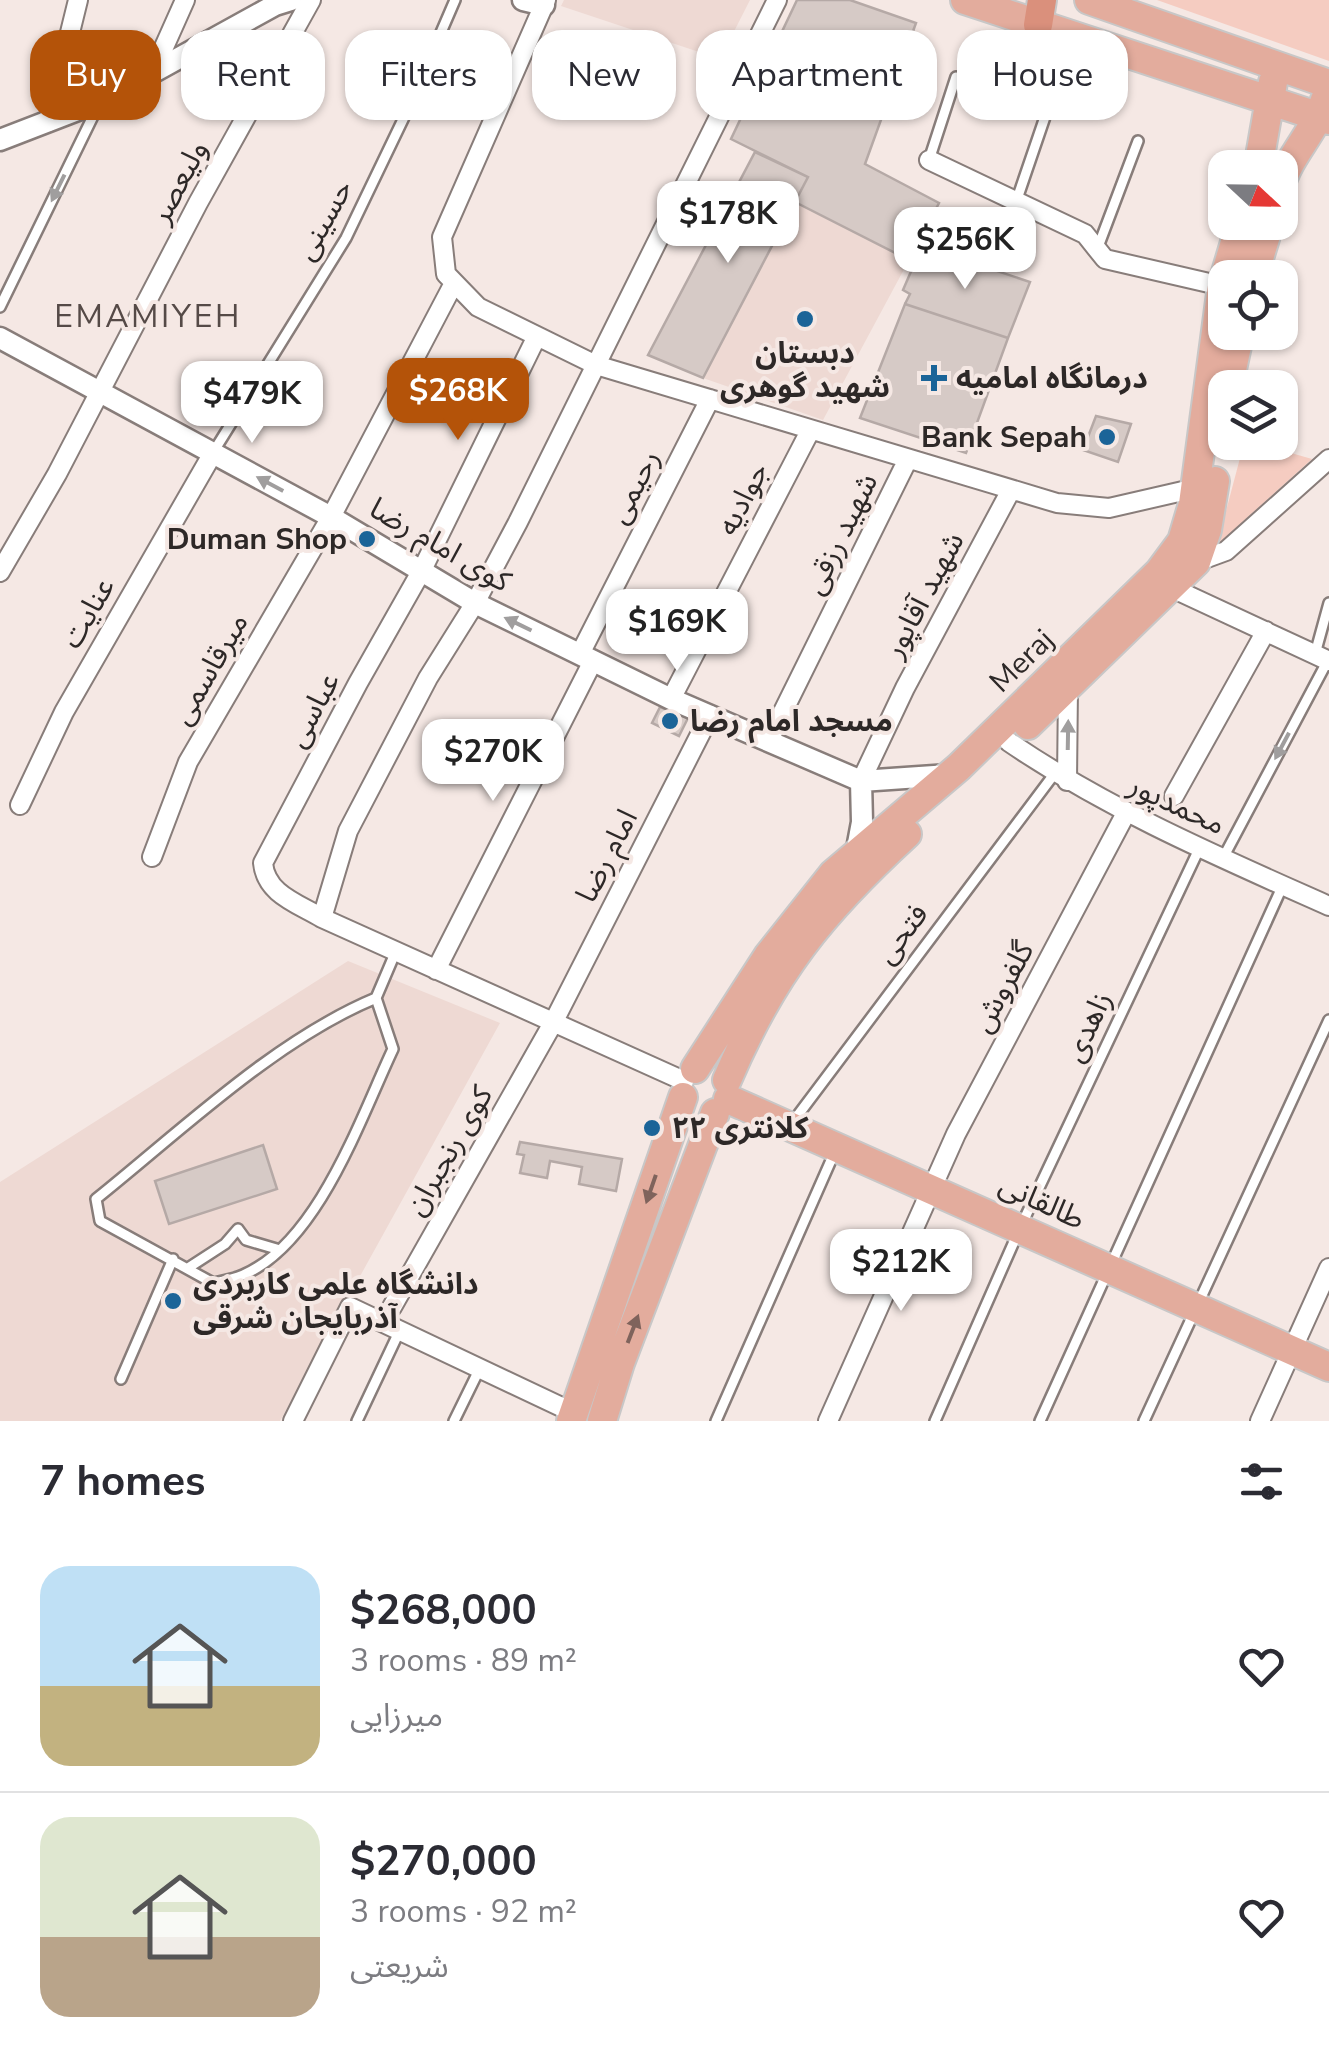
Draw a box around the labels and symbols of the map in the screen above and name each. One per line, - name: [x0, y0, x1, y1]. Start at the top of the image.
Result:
- street label: ولیعصر: [140, 133, 218, 232]
- north arrow: [1208, 150, 1298, 240]
- street label: حسینی: [285, 172, 363, 268]
- one-way arrow: [50, 174, 67, 203]
- pin: $178K: [658, 181, 798, 266]
- pin: $256K: [895, 207, 1035, 292]
- district label: EMAMIYEH: [54, 295, 242, 338]
- marker: دبستان شهید گوهری: [794, 308, 816, 330]
- place label: دبستان شهید گوهری: [720, 333, 890, 408]
- pin: $268K: [388, 358, 528, 443]
- place label: درمانگاه امامیه: [956, 358, 1148, 399]
- pin: $479K: [182, 361, 322, 446]
- marker: درمانگاه امامیه: [921, 365, 947, 391]
- place label: Bank Sepah: [921, 417, 1087, 458]
- marker: Bank Sepah: [1096, 426, 1118, 448]
- street label: رحیمی: [598, 443, 670, 531]
- street label: جوادیه: [707, 455, 779, 543]
- street label: شهید رزقی: [794, 467, 888, 601]
- one-way arrow: [256, 476, 284, 493]
- street label: کوی امام رضا: [361, 488, 519, 603]
- place label: Duman Shop: [167, 519, 347, 560]
- street label: شهید آقاپور: [873, 525, 974, 666]
- marker: Duman Shop: [356, 528, 378, 550]
- street label: عنایت: [51, 570, 125, 656]
- pin: $169K: [607, 589, 747, 674]
- street label: میرقاسمی: [161, 605, 259, 733]
- one-way arrow: [503, 616, 532, 633]
- street label: Meraj: [981, 620, 1063, 702]
- street label: عباسی: [276, 665, 350, 755]
- place label: مسجد امام رضا: [690, 701, 893, 744]
- marker: مسجد امام رضا: [659, 710, 681, 732]
- one-way arrow: [1060, 718, 1076, 750]
- pin: $270K: [423, 719, 563, 804]
- one-way arrow: [1274, 732, 1291, 761]
- street label: محمدپور: [1121, 764, 1232, 845]
- street label: امام رضا: [566, 802, 649, 910]
- street label: فتحی: [866, 895, 938, 973]
- street label: گلفروش: [962, 934, 1044, 1040]
- street label: زاهدی: [1054, 985, 1122, 1069]
- street label: کوی رنجبران: [395, 1078, 503, 1223]
- place label: کلانتری ٢٢: [672, 1108, 809, 1149]
- marker: کلانتری ٢٢: [641, 1117, 663, 1139]
- street label: طالقانی: [992, 1164, 1092, 1240]
- one-way arrow: [643, 1175, 658, 1205]
- pin: $212K: [831, 1229, 971, 1314]
- place label: دانشگاه علمی کاربردی آذربایجان شرقی: [193, 1264, 478, 1339]
- marker: دانشگاه علمی کاربردی آذربایجان شرقی: [162, 1290, 184, 1312]
- one-way arrow: [626, 1313, 641, 1343]

